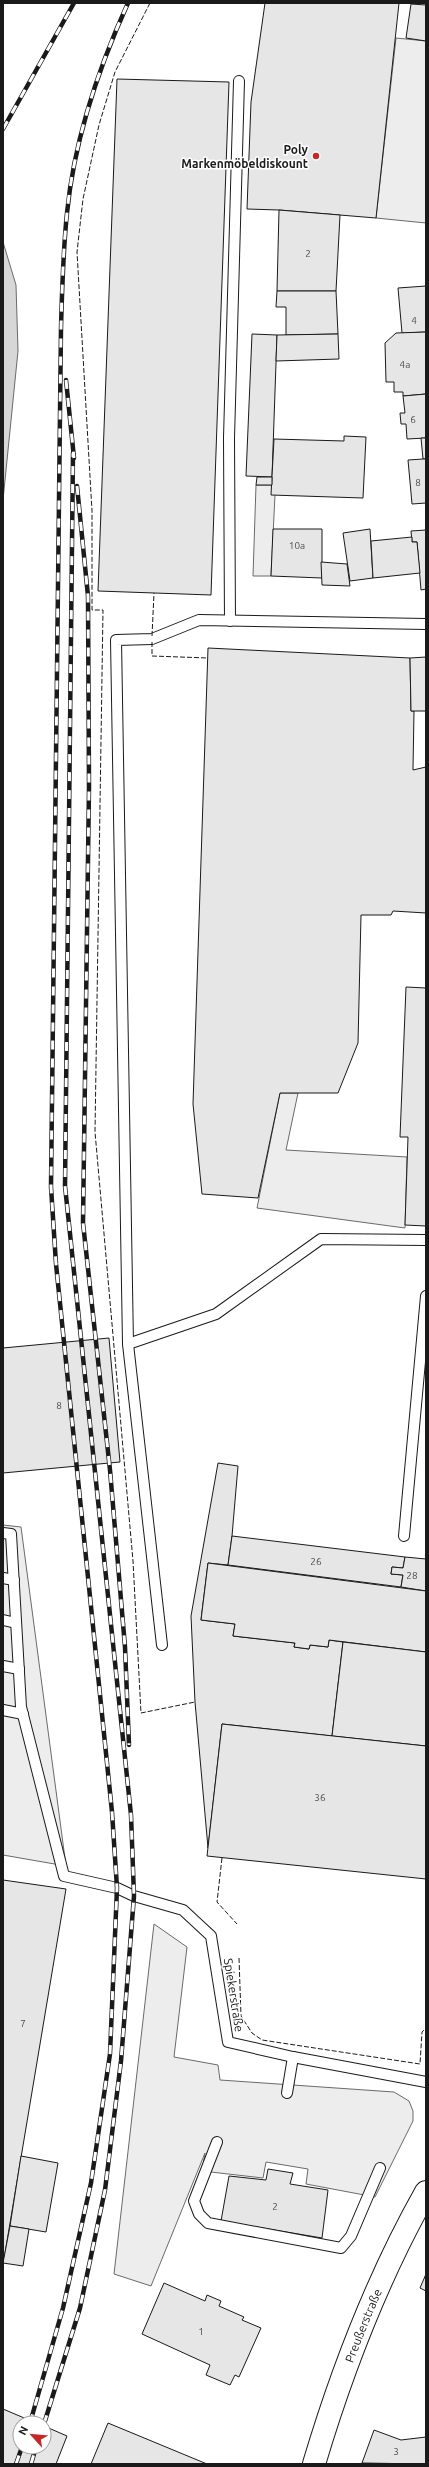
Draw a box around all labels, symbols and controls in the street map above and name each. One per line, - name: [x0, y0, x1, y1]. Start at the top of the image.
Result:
- place label: Poly Markenmöbeldiskount: [181, 143, 309, 170]
- marker: Poly Markenmöbeldiskount: [311, 151, 321, 161]
- house number: 2: [305, 248, 311, 259]
- house number: 4: [411, 315, 417, 326]
- house number: 4a: [400, 359, 410, 370]
- house number: 6: [410, 414, 416, 425]
- house number: 8: [415, 477, 421, 488]
- house number: 10a: [289, 540, 305, 551]
- house number: 8: [56, 1400, 62, 1411]
- house number: 26: [310, 1556, 322, 1567]
- house number: 28: [406, 1570, 418, 1581]
- house number: 36: [314, 1792, 326, 1803]
- street label: Spiekerstraße: [222, 1957, 246, 2033]
- house number: 7: [20, 2018, 26, 2029]
- house number: 2: [272, 2201, 278, 2212]
- street label: Preußerstraße: [342, 2287, 383, 2364]
- house number: 1: [198, 2326, 204, 2337]
- north arrow: [12, 2415, 52, 2455]
- text: N: [16, 2424, 30, 2437]
- house number: 3: [393, 2446, 399, 2457]

